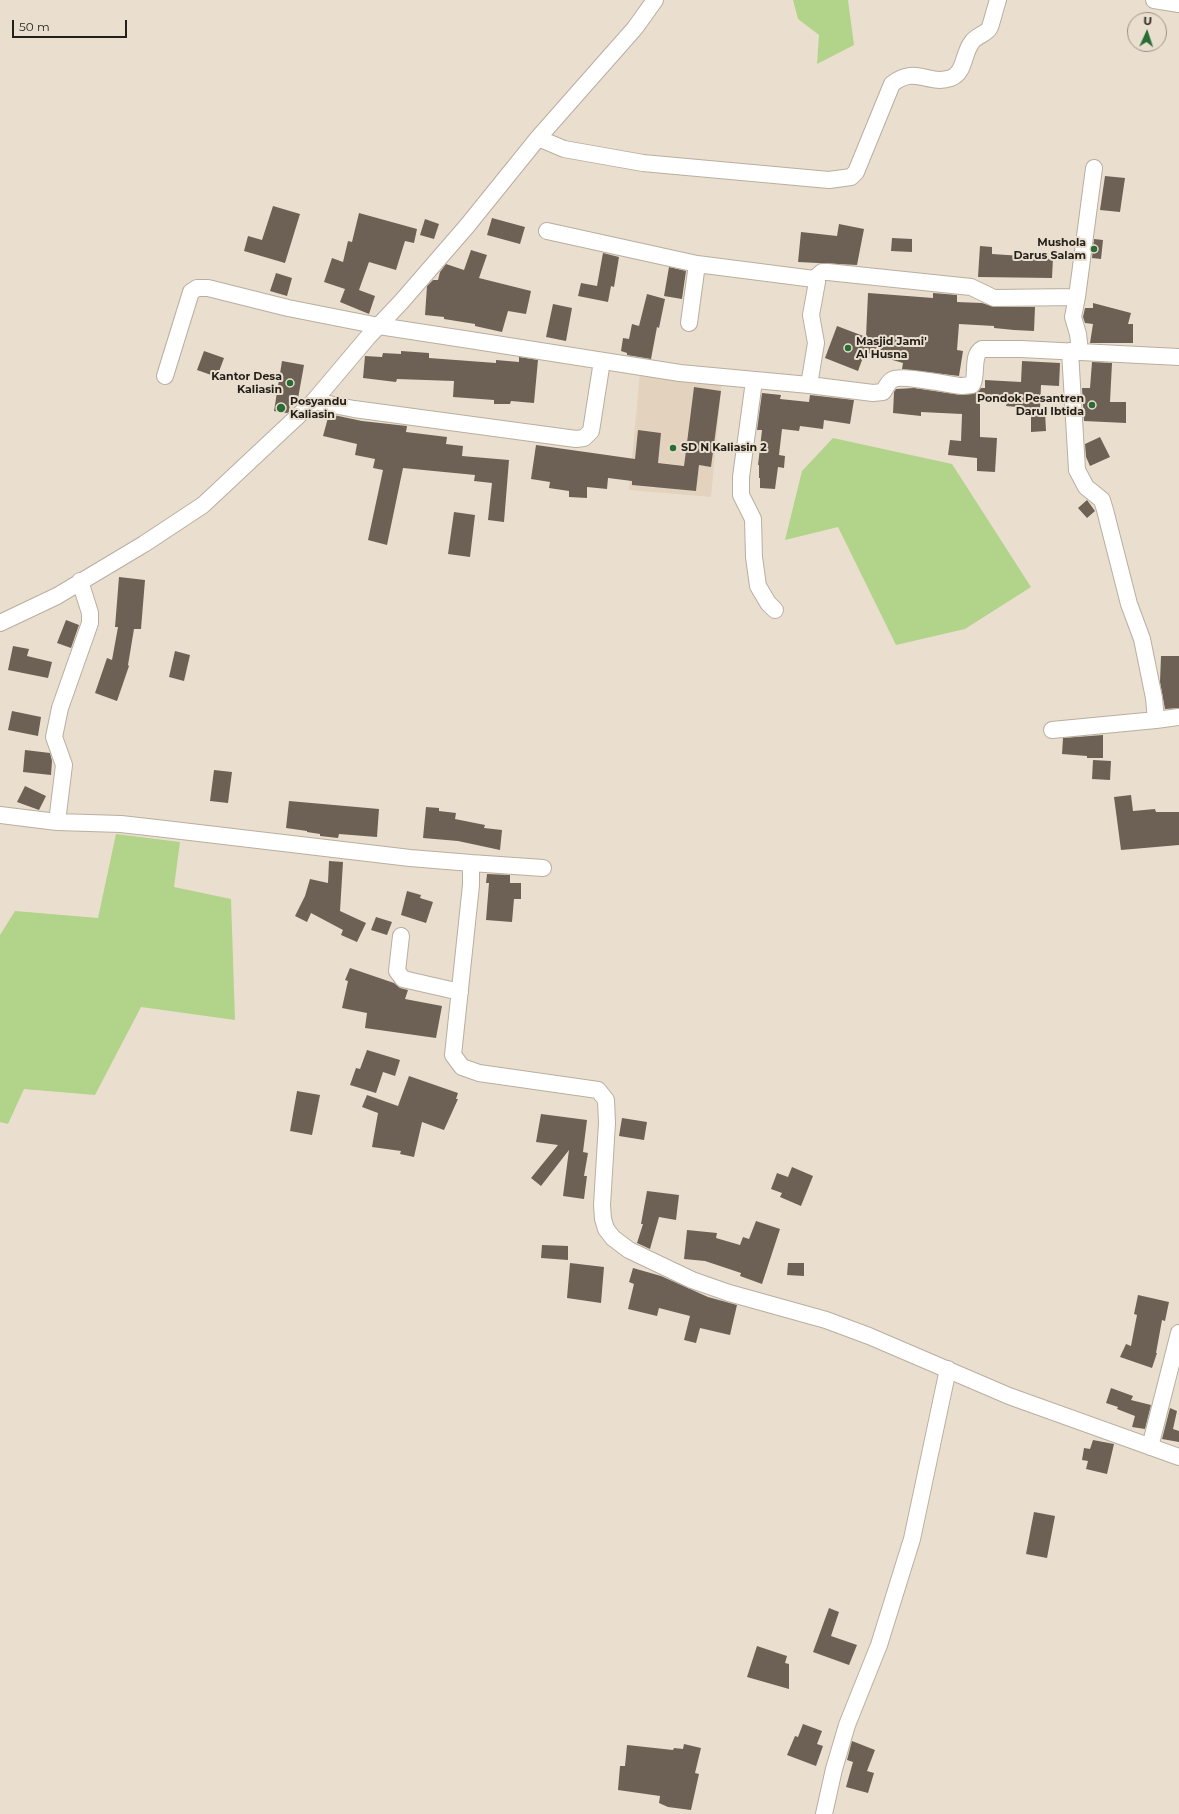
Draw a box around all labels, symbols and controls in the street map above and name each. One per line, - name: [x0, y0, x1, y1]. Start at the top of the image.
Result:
- scale bar: [14, 12, 129, 38]
- north arrow: [1127, 12, 1167, 52]
- text: U: [1143, 14, 1152, 28]
- text: 50 m: [19, 19, 50, 34]
- place label: Mushola Darus Salam: [1013, 236, 1086, 262]
- marker: Mushola Darus Salam: [1089, 244, 1099, 254]
- place label: Masjid Jami' Al Husna: [856, 335, 927, 361]
- marker: Masjid Jami' Al Husna: [843, 343, 853, 353]
- place label: Kantor Desa Kaliasin: [211, 370, 282, 396]
- marker: Kantor Desa Kaliasin: [285, 378, 295, 388]
- place label: Pondok Pesantren Darul Ibtida: [977, 392, 1084, 418]
- place label: Posyandu Kaliasin: [290, 395, 347, 421]
- marker: Pondok Pesantren Darul Ibtida: [1087, 400, 1097, 410]
- marker: Posyandu Kaliasin: [275, 402, 287, 414]
- place label: SD N Kaliasin 2: [681, 441, 767, 455]
- marker: SD N Kaliasin 2: [668, 443, 678, 453]

